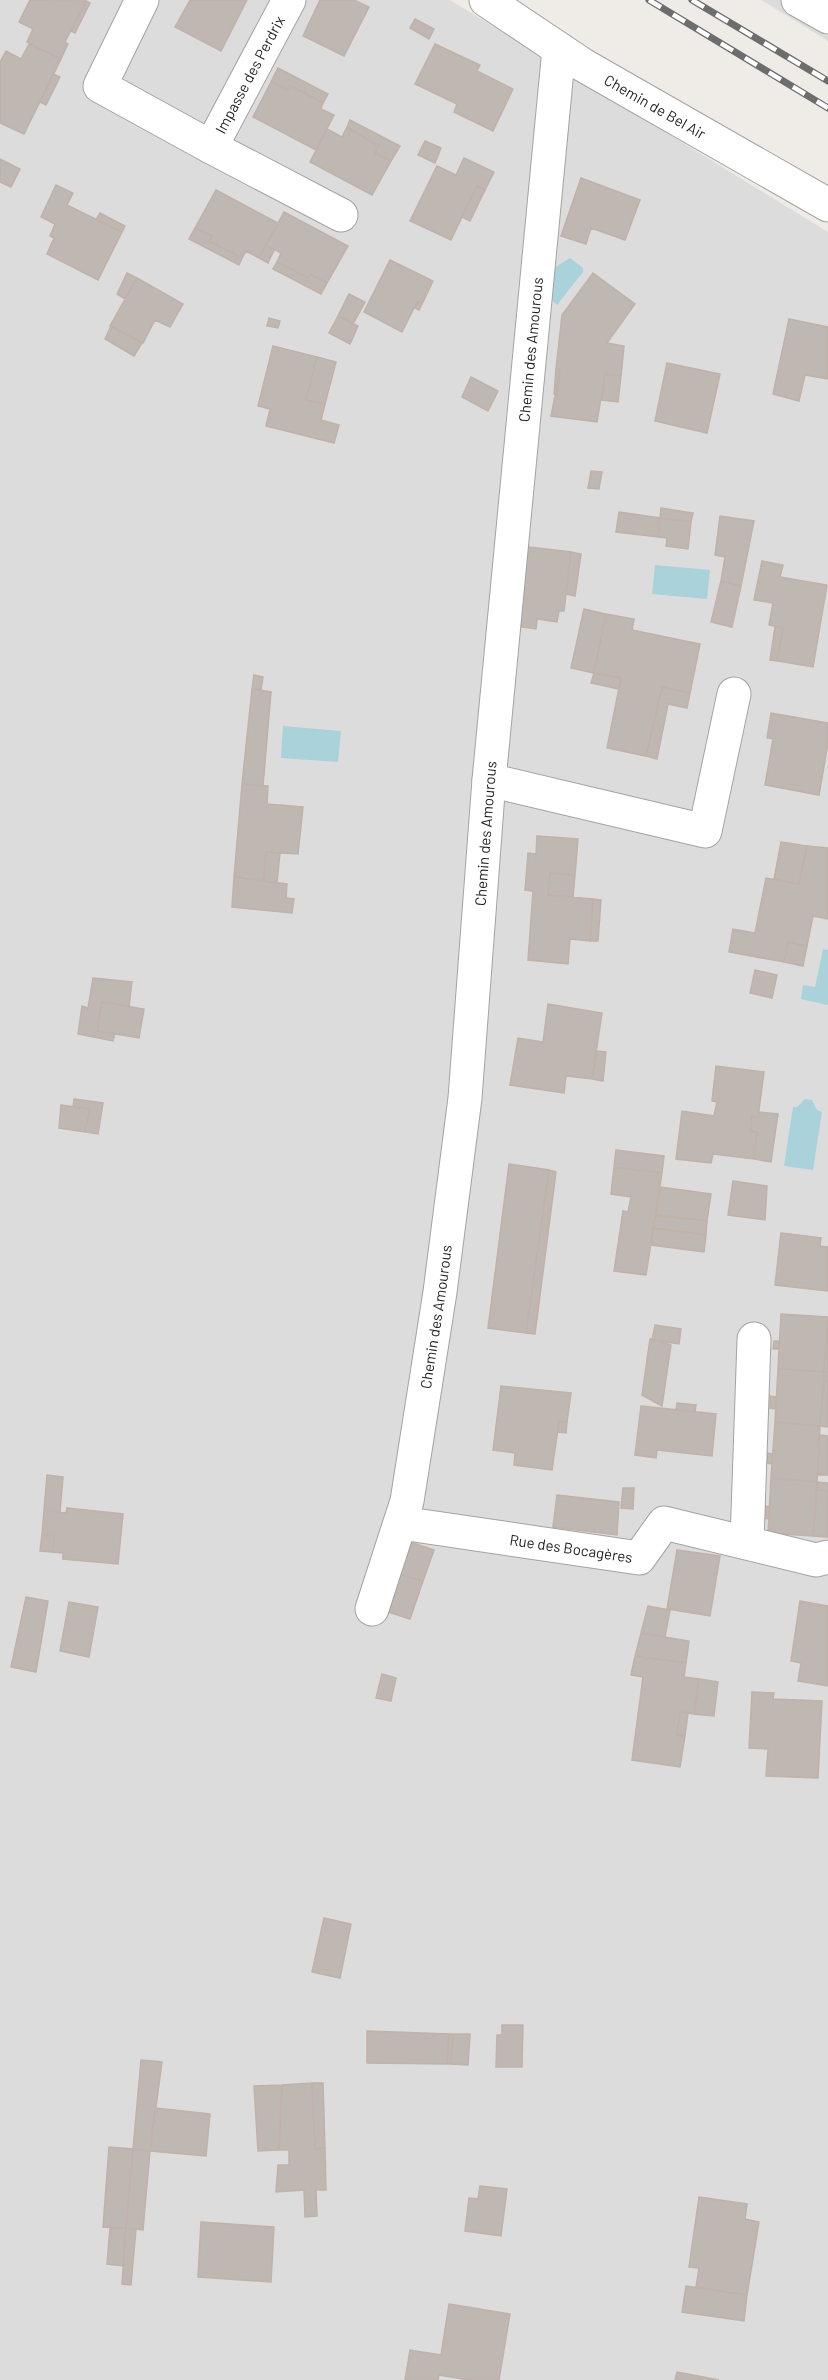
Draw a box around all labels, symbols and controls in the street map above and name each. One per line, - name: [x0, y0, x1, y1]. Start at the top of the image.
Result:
- street label: Impasse des Perdrix: [211, 13, 288, 136]
- street label: Chemin de Bel Air: [601, 70, 710, 143]
- street label: Chemin des Amourous: [514, 276, 546, 423]
- street label: Chemin des Amourous: [471, 760, 500, 907]
- street label: Chemin des Amourous: [416, 1244, 455, 1390]
- street label: Rue des Bocagères: [508, 1530, 634, 1566]

